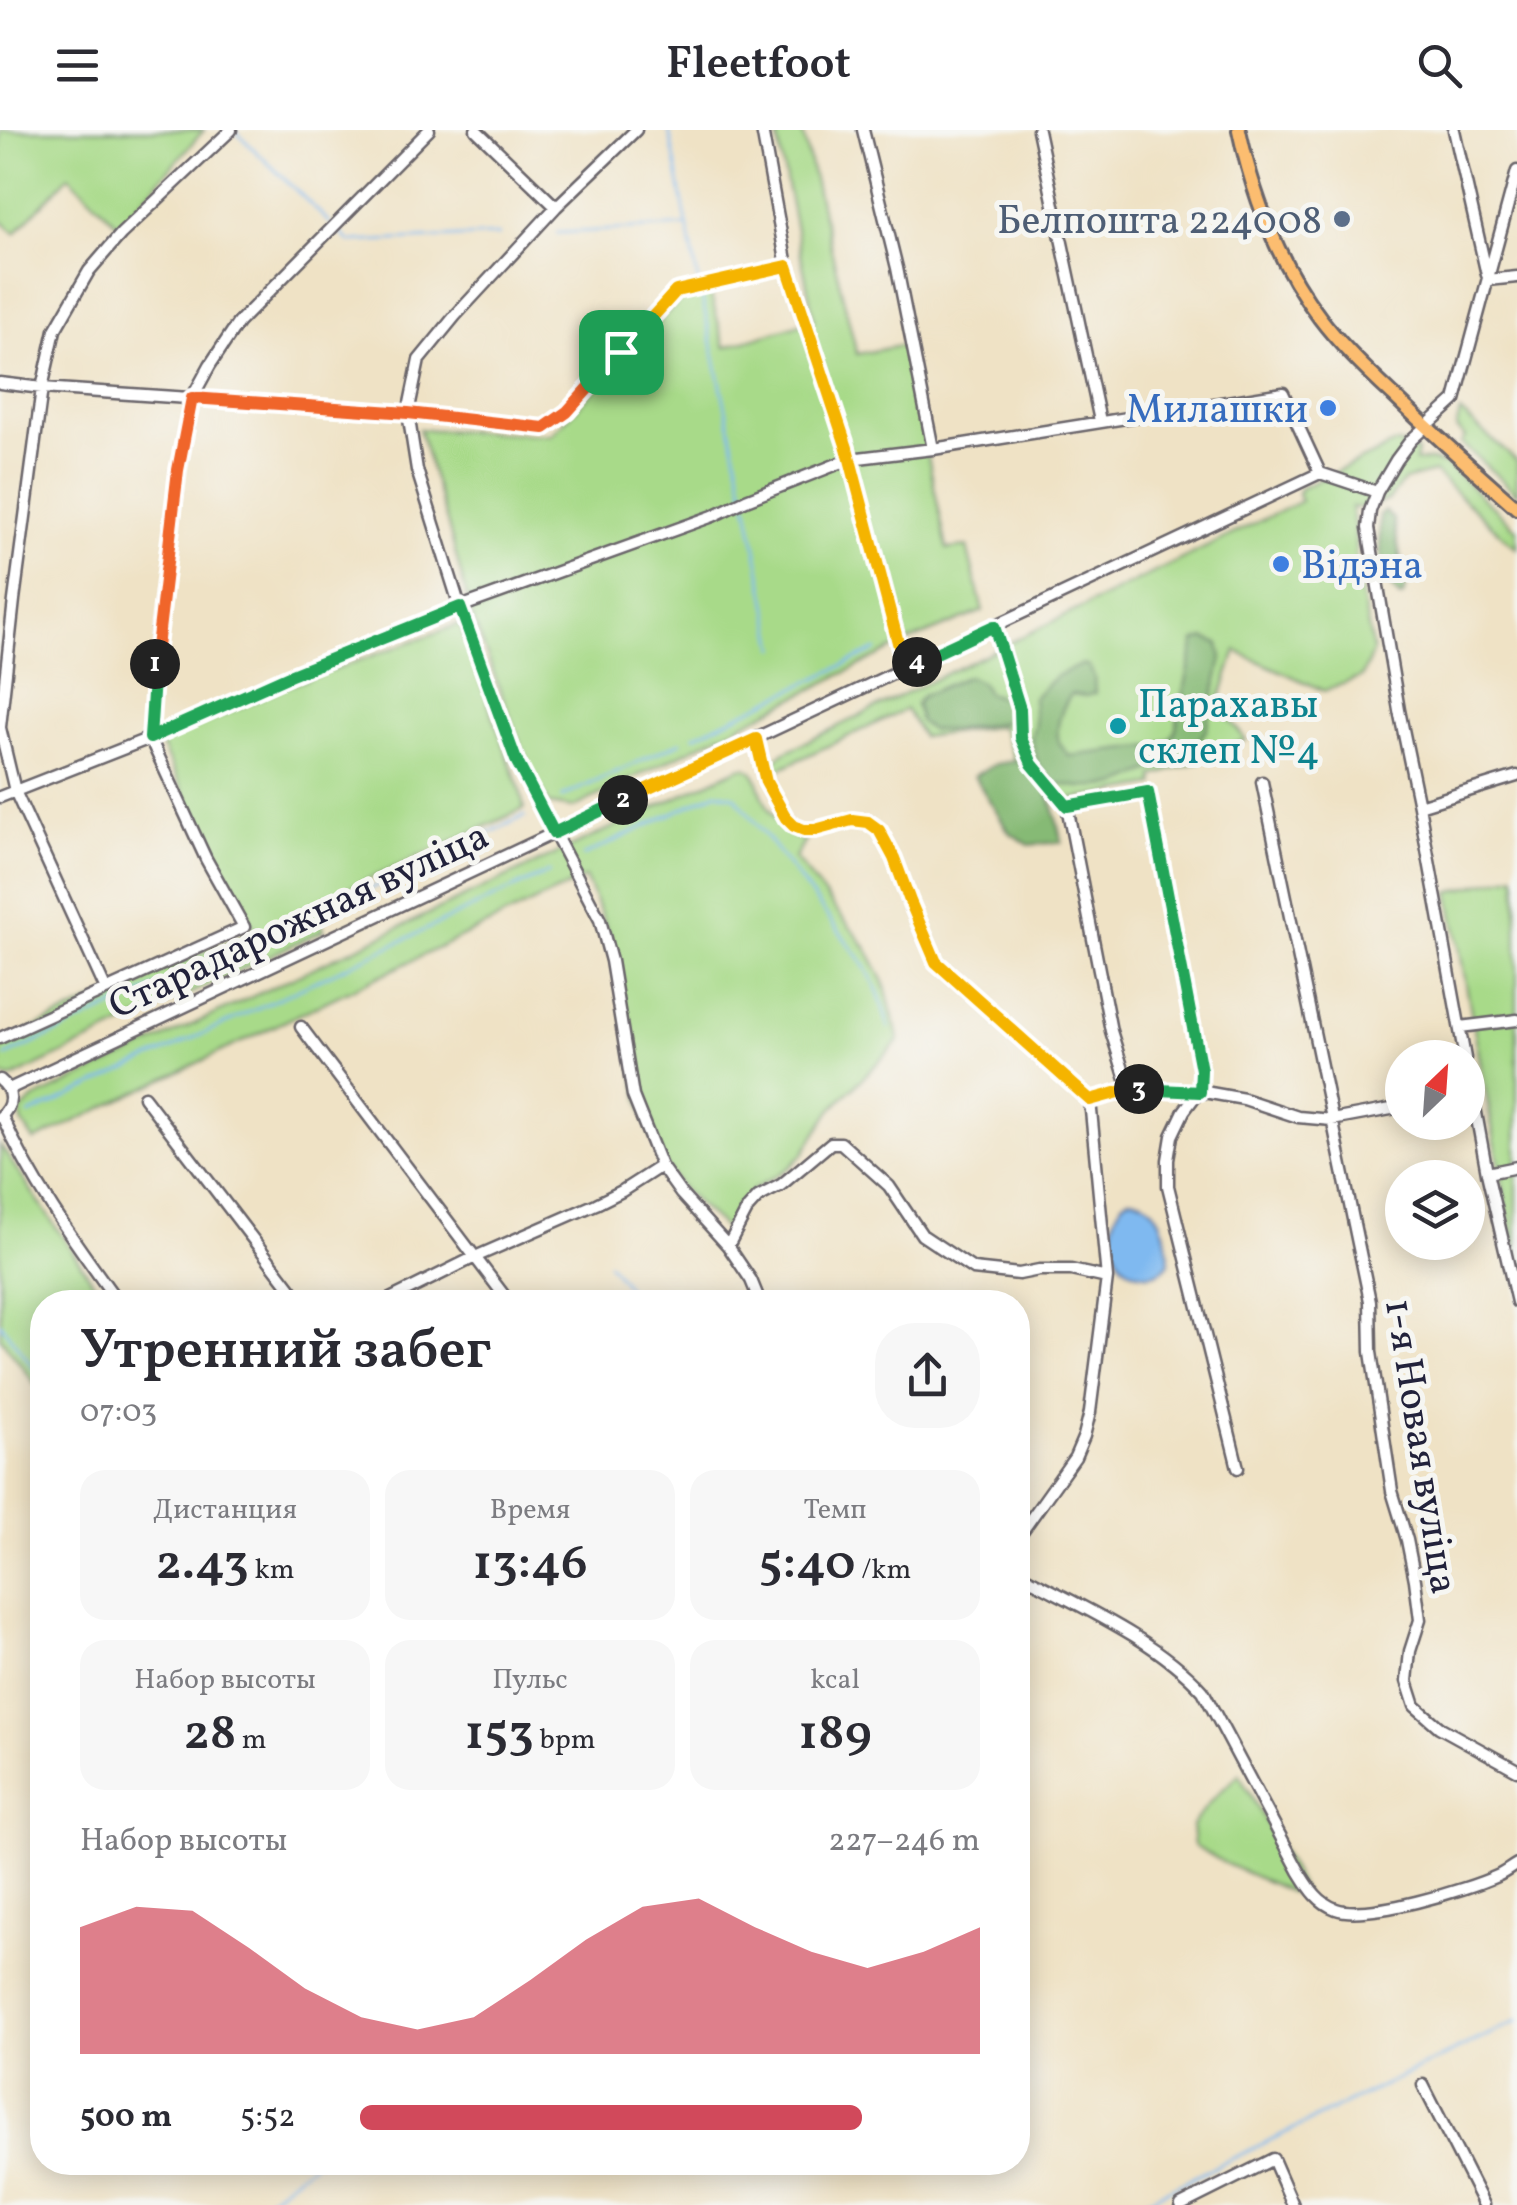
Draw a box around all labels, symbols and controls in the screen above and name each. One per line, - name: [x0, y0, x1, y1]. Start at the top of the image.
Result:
- text: Fleetfoot: [666, 34, 851, 97]
- icon: menu: [50, 38, 105, 93]
- icon: search: [1412, 38, 1467, 93]
- place label: Белпошта 224008: [997, 195, 1322, 251]
- marker: Белпошта 224008: [1331, 208, 1353, 230]
- pin: [579, 310, 664, 395]
- icon: arrive: [594, 325, 649, 380]
- place label: Милашки: [1126, 384, 1308, 440]
- marker: Милашки: [1317, 397, 1339, 419]
- place label: Відэна: [1301, 540, 1423, 596]
- marker: Відэна: [1270, 553, 1292, 575]
- pin: 4: [892, 637, 942, 687]
- pin: 1: [130, 639, 180, 689]
- text: 4: [909, 642, 925, 681]
- text: 1: [149, 644, 161, 683]
- place label: Парахавы склеп №4: [1138, 679, 1320, 781]
- marker: Парахавы склеп №4: [1107, 715, 1129, 737]
- pin: 2: [598, 775, 648, 825]
- text: 2: [616, 780, 630, 819]
- street label: Старадарожная вуліца: [100, 810, 499, 1035]
- north arrow: [1385, 1040, 1485, 1140]
- map controls: [1385, 1040, 1485, 1260]
- pin: 3: [1114, 1064, 1164, 1114]
- text: 3: [1132, 1069, 1146, 1108]
- button: layers: [1385, 1160, 1485, 1260]
- street label: 1-я Новая вуліца: [1368, 1295, 1470, 1598]
- text: Утренний забег: [80, 1315, 491, 1391]
- button: share: [875, 1323, 980, 1428]
- text: 07:03: [80, 1391, 157, 1435]
- text: Дистанция: [153, 1491, 297, 1530]
- text: Время: [490, 1491, 570, 1530]
- text: Темп: [803, 1491, 867, 1530]
- text: 2.43: [155, 1530, 249, 1600]
- text: 13:46: [472, 1530, 588, 1600]
- text: 5:40: [759, 1530, 856, 1600]
- text: km: [249, 1551, 295, 1590]
- text: /km: [856, 1551, 911, 1590]
- text: Набор высоты: [134, 1661, 316, 1700]
- text: Пульс: [492, 1661, 568, 1700]
- text: kcal: [810, 1661, 860, 1700]
- text: 28: [183, 1700, 236, 1770]
- text: 153: [464, 1700, 534, 1770]
- text: 189: [798, 1700, 872, 1770]
- text: m: [236, 1721, 267, 1760]
- text: bpm: [534, 1721, 596, 1760]
- text: Набор высоты: [80, 1820, 287, 1864]
- text: 227–246 m: [828, 1820, 980, 1864]
- text: 500 m: [80, 2096, 172, 2140]
- text: 5:52: [240, 2096, 296, 2140]

